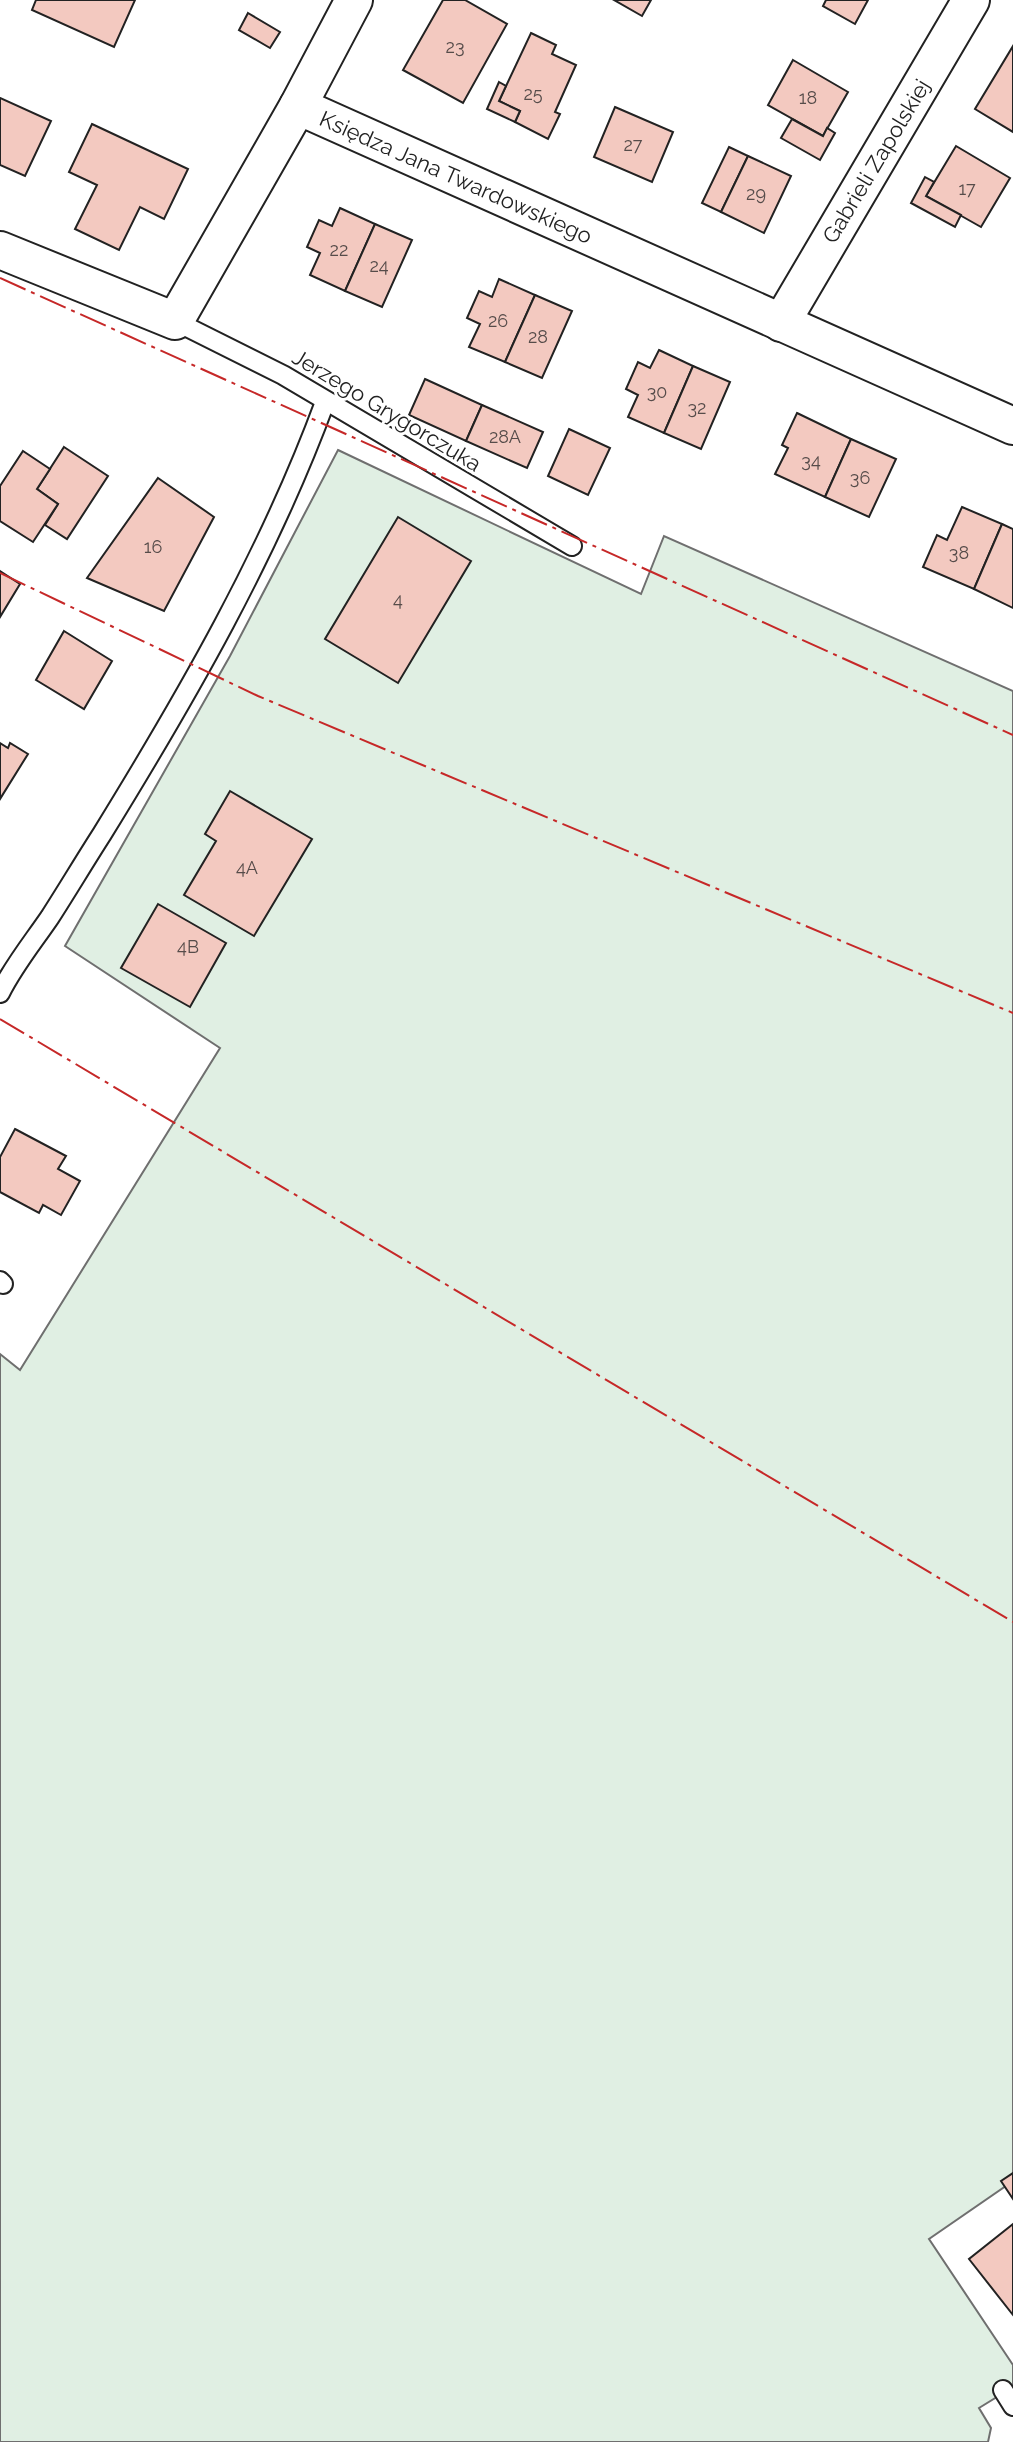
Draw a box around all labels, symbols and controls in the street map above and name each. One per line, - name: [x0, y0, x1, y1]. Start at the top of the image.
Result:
- house number: 23: [446, 36, 465, 57]
- street label: Gabrieli Zapolskiej: [817, 74, 935, 248]
- house number: 25: [523, 83, 543, 104]
- house number: 18: [799, 87, 817, 108]
- street label: Księdza Jana Twardowskiego: [316, 105, 596, 249]
- house number: 27: [623, 134, 643, 155]
- house number: 17: [958, 178, 976, 199]
- house number: 29: [746, 183, 766, 204]
- house number: 22: [330, 239, 348, 260]
- house number: 24: [369, 255, 389, 276]
- house number: 26: [488, 310, 508, 331]
- house number: 28: [528, 326, 548, 347]
- street label: Jerzego Grygorczuka: [288, 343, 486, 477]
- house number: 30: [647, 381, 667, 402]
- house number: 32: [688, 397, 707, 418]
- house number: 28A: [489, 426, 521, 447]
- house number: 34: [801, 450, 821, 471]
- house number: 36: [850, 467, 870, 488]
- house number: 16: [144, 536, 162, 557]
- house number: 38: [949, 542, 969, 563]
- house number: 4: [393, 589, 403, 610]
- house number: 4A: [236, 857, 258, 878]
- house number: 4B: [177, 936, 199, 957]

